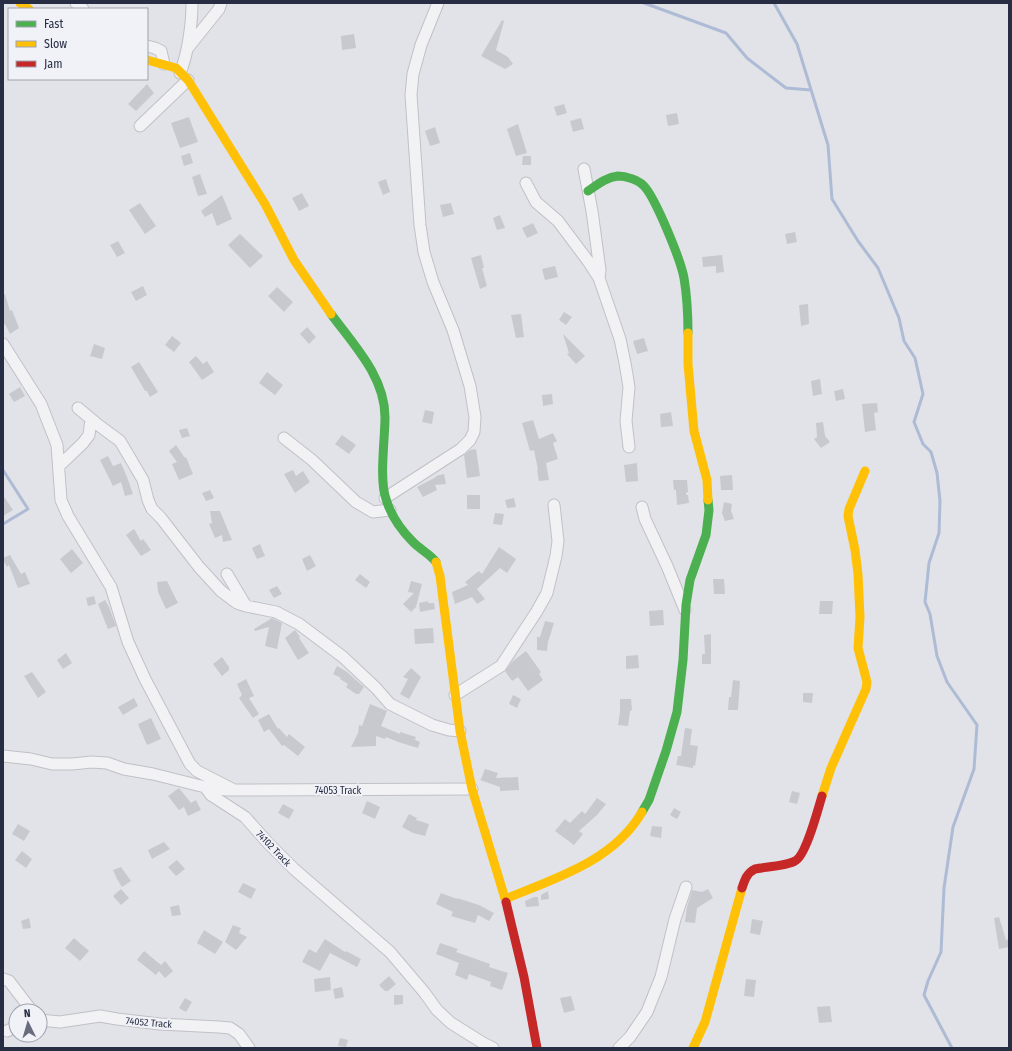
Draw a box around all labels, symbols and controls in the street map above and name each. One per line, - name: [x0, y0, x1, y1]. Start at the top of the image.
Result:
- legend: [8, 8, 148, 80]
- text: Fast: [44, 17, 63, 31]
- text: Slow: [44, 37, 67, 51]
- text: Jam: [44, 57, 62, 71]
- street label: 74053 Track: [315, 785, 362, 797]
- street label: 74102 Track: [253, 828, 294, 869]
- north arrow: [8, 1003, 48, 1043]
- text: N: [23, 1007, 31, 1020]
- street label: 74052 Track: [125, 1015, 173, 1031]

